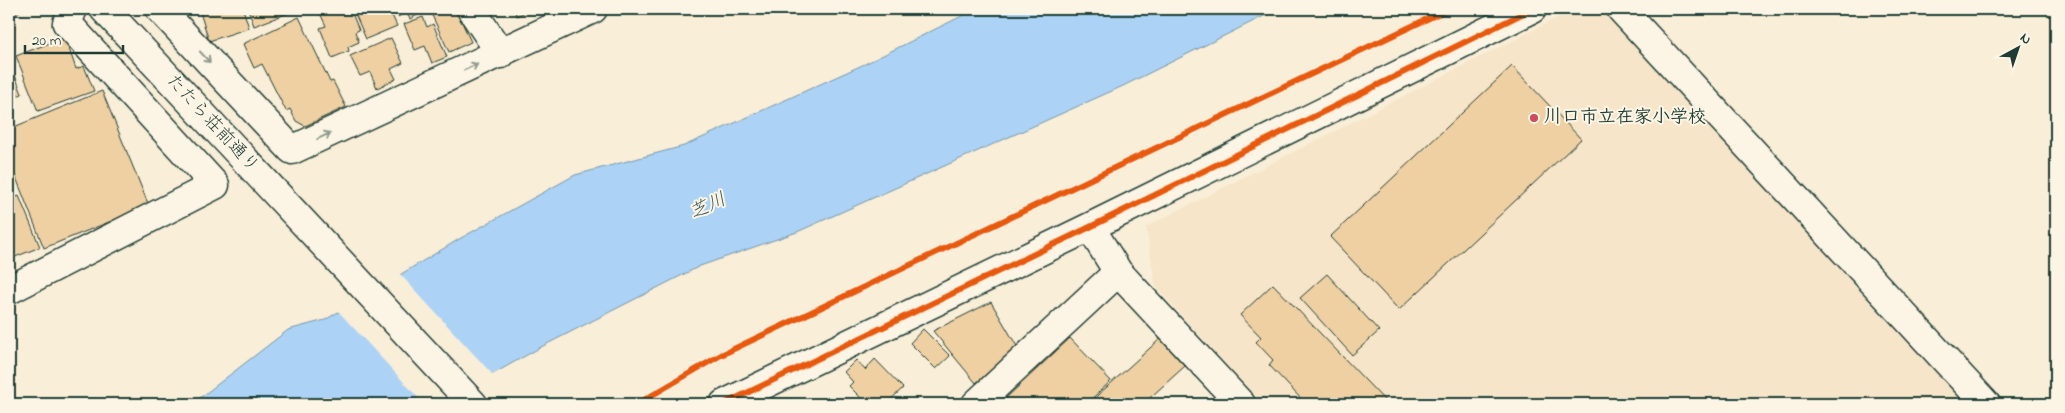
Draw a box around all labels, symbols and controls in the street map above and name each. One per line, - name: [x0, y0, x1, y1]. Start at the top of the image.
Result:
- scale bar: [25, 22, 122, 54]
- north arrow: [1992, 22, 2042, 72]
- text: N: [2015, 28, 2036, 50]
- text: 20 m: [32, 30, 62, 52]
- one-way arrow: [199, 51, 211, 64]
- one-way arrow: [463, 62, 478, 72]
- street label: たたら荘前通り: [160, 69, 264, 179]
- place label: 川口市立在家小学校: [1544, 105, 1706, 131]
- marker: 川口市立在家小学校: [1528, 112, 1540, 124]
- one-way arrow: [316, 130, 331, 140]
- water label: 芝川: [685, 187, 731, 227]

